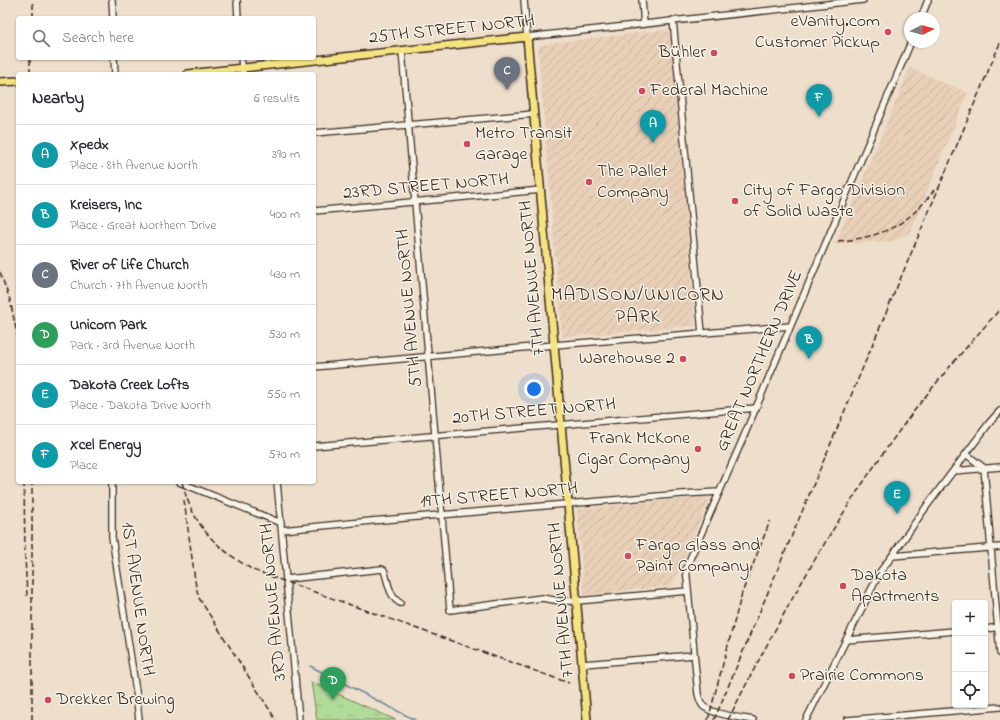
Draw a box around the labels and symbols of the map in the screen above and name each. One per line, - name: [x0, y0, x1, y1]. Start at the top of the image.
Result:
- street label: 25TH STREET NORTH: [368, 8, 536, 52]
- place label: eVanity.com Customer Pickup: [755, 9, 880, 56]
- north arrow: [904, 12, 940, 48]
- marker: eVanity.com Customer Pickup: [883, 27, 893, 37]
- place label: Bühler: [657, 40, 706, 66]
- marker: Bühler: [709, 48, 719, 58]
- pin: C: [494, 57, 520, 90]
- place label: Federal Machine: [649, 78, 769, 104]
- pin: F: [806, 84, 832, 117]
- marker: Federal Machine: [637, 86, 647, 96]
- pin: A: [640, 110, 666, 143]
- place label: Metro Transit Garage: [475, 121, 572, 169]
- marker: Metro Transit Garage: [462, 139, 472, 149]
- place label: The Pallet Company: [597, 159, 669, 206]
- street label: 23RD STREET NORTH: [342, 167, 510, 207]
- marker: The Pallet Company: [584, 177, 594, 187]
- place label: City of Fargo Division of Solid Waste: [743, 178, 905, 225]
- marker: City of Fargo Division of Solid Waste: [730, 196, 740, 206]
- street label: 7TH AVENUE NORTH: [513, 199, 553, 357]
- street label: 5TH AVENUE NORTH: [390, 228, 430, 388]
- street label: GREAT NORTHERN DRIVE: [710, 266, 810, 456]
- district label: MADISON/UNICORN PARK: [551, 282, 725, 331]
- pin: B: [796, 326, 822, 359]
- place label: Warehouse 2: [579, 346, 675, 372]
- marker: Warehouse 2: [678, 354, 688, 364]
- your location: [524, 379, 544, 399]
- street label: 20TH STREET NORTH: [451, 392, 617, 432]
- place label: Frank McKone Cigar Company: [577, 426, 691, 474]
- marker: Frank McKone Cigar Company: [693, 444, 703, 454]
- street label: 19TH STREET NORTH: [419, 476, 579, 516]
- pin: E: [884, 481, 910, 514]
- street label: 1ST AVENUE NORTH: [113, 520, 161, 678]
- street label: 7TH AVENUE NORTH: [542, 521, 582, 679]
- street label: 3RD AVENUE NORTH: [254, 522, 294, 682]
- place label: Fargo Glass and Paint Company: [635, 533, 761, 580]
- marker: Fargo Glass and Paint Company: [623, 551, 633, 561]
- place label: Dakota Apartments: [850, 563, 939, 610]
- marker: Dakota Apartments: [838, 581, 848, 591]
- place label: Prairie Commons: [800, 663, 924, 689]
- pin: D: [320, 667, 346, 700]
- marker: Prairie Commons: [787, 671, 797, 681]
- place label: Drekker Brewing: [55, 687, 175, 714]
- marker: Drekker Brewing: [43, 695, 53, 705]

